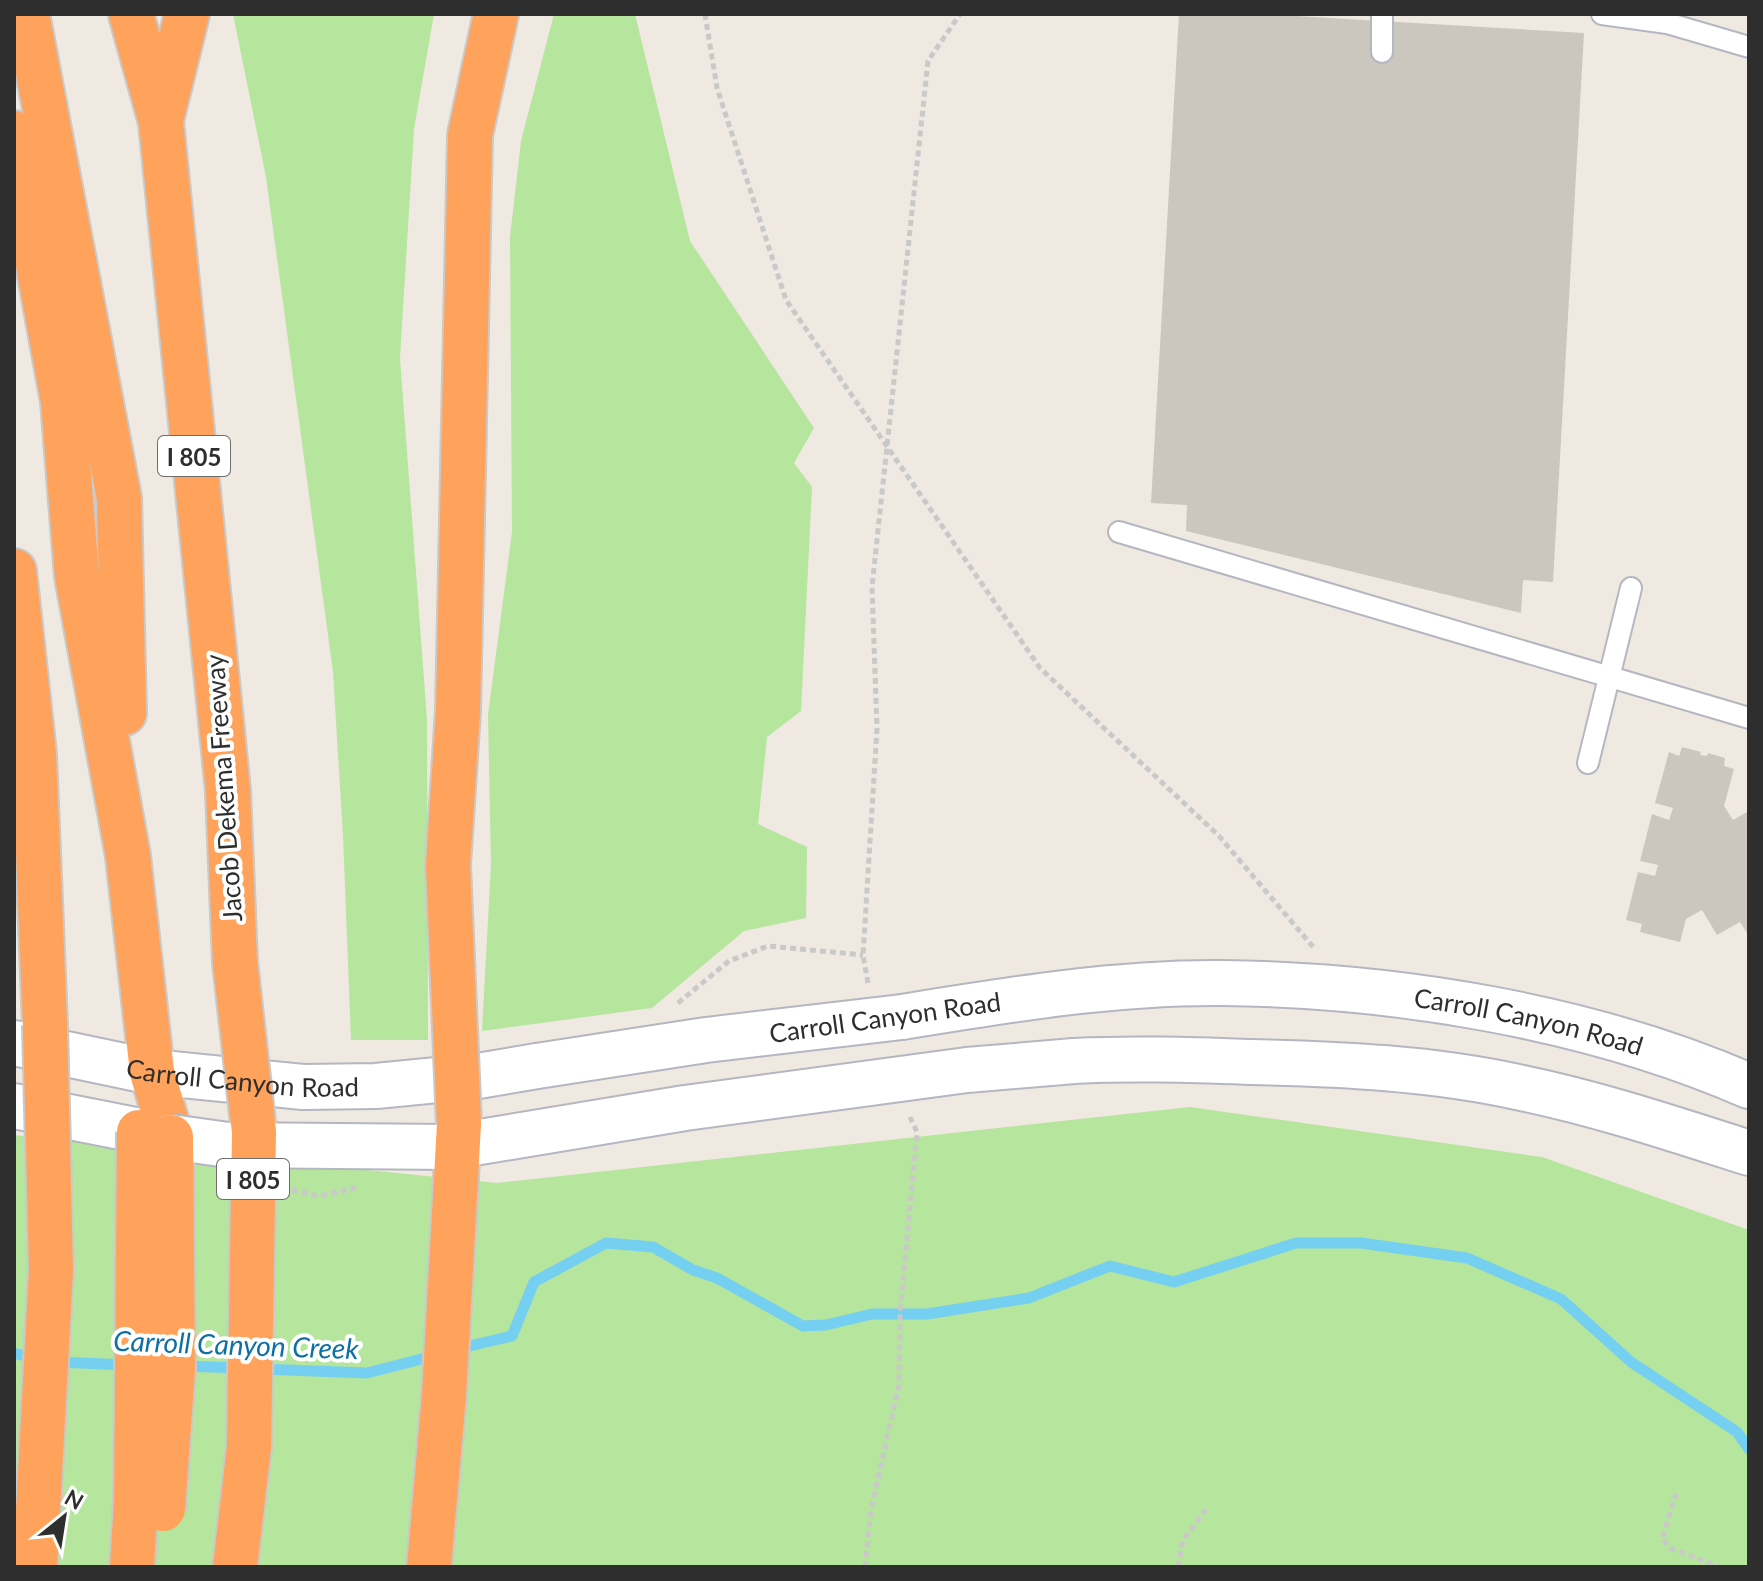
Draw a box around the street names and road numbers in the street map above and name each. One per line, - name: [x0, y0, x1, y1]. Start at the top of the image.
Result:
- road number: I 805: [158, 436, 230, 476]
- street label: Jacob Dekema Freeway: [198, 653, 248, 923]
- street label: Carroll Canyon Road: [1412, 981, 1647, 1062]
- street label: Carroll Canyon Road: [767, 985, 1003, 1049]
- street label: Carroll Canyon Road: [123, 1051, 359, 1103]
- road number: I 805: [217, 1159, 289, 1199]

